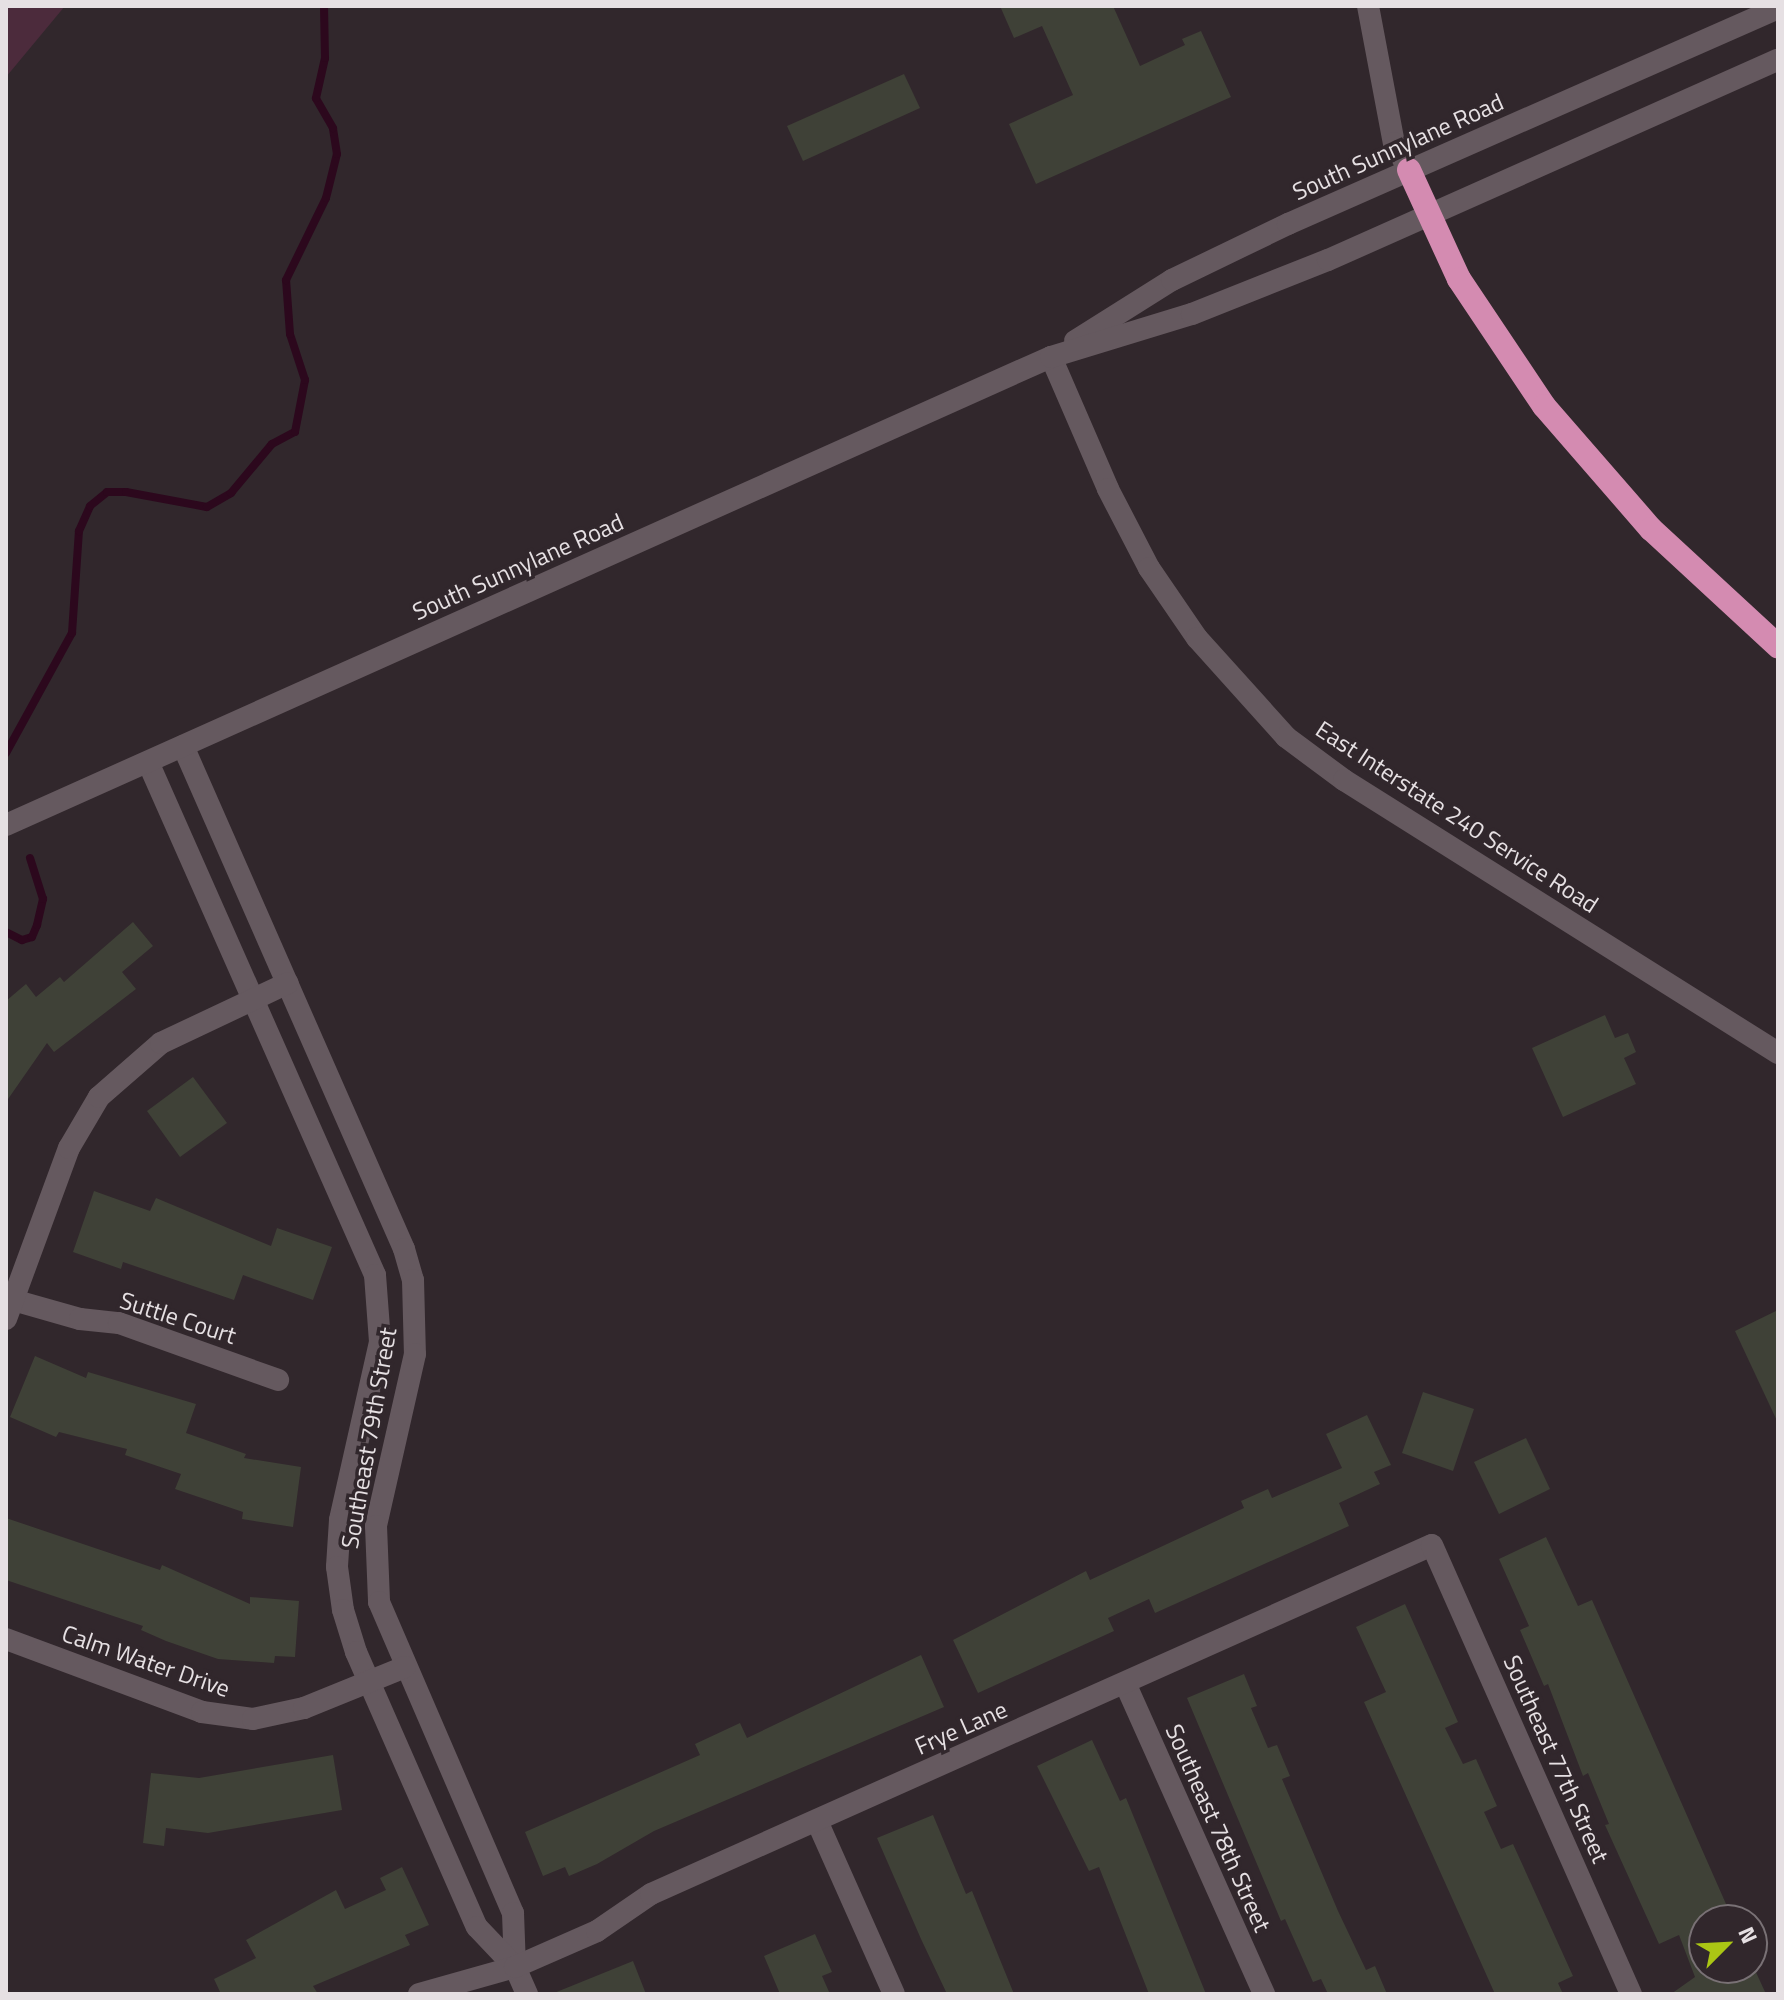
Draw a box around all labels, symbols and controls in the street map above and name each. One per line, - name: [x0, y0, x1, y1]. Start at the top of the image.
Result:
- street label: South Sunnylane Road: [1288, 88, 1508, 206]
- street label: South Sunnylane Road: [408, 508, 628, 626]
- street label: East Interstate 240 Service Road: [1310, 715, 1604, 919]
- street label: Suttle Court: [116, 1286, 240, 1350]
- street label: Southeast 79th Street: [335, 1325, 403, 1551]
- street label: Calm Water Drive: [58, 1619, 234, 1703]
- street label: Southeast 77th Street: [1497, 1651, 1615, 1867]
- street label: Frye Lane: [911, 1695, 1011, 1761]
- street label: Southeast 78th Street: [1159, 1720, 1277, 1936]
- north arrow: [1688, 1904, 1768, 1984]
- text: N: [1729, 1921, 1767, 1949]

